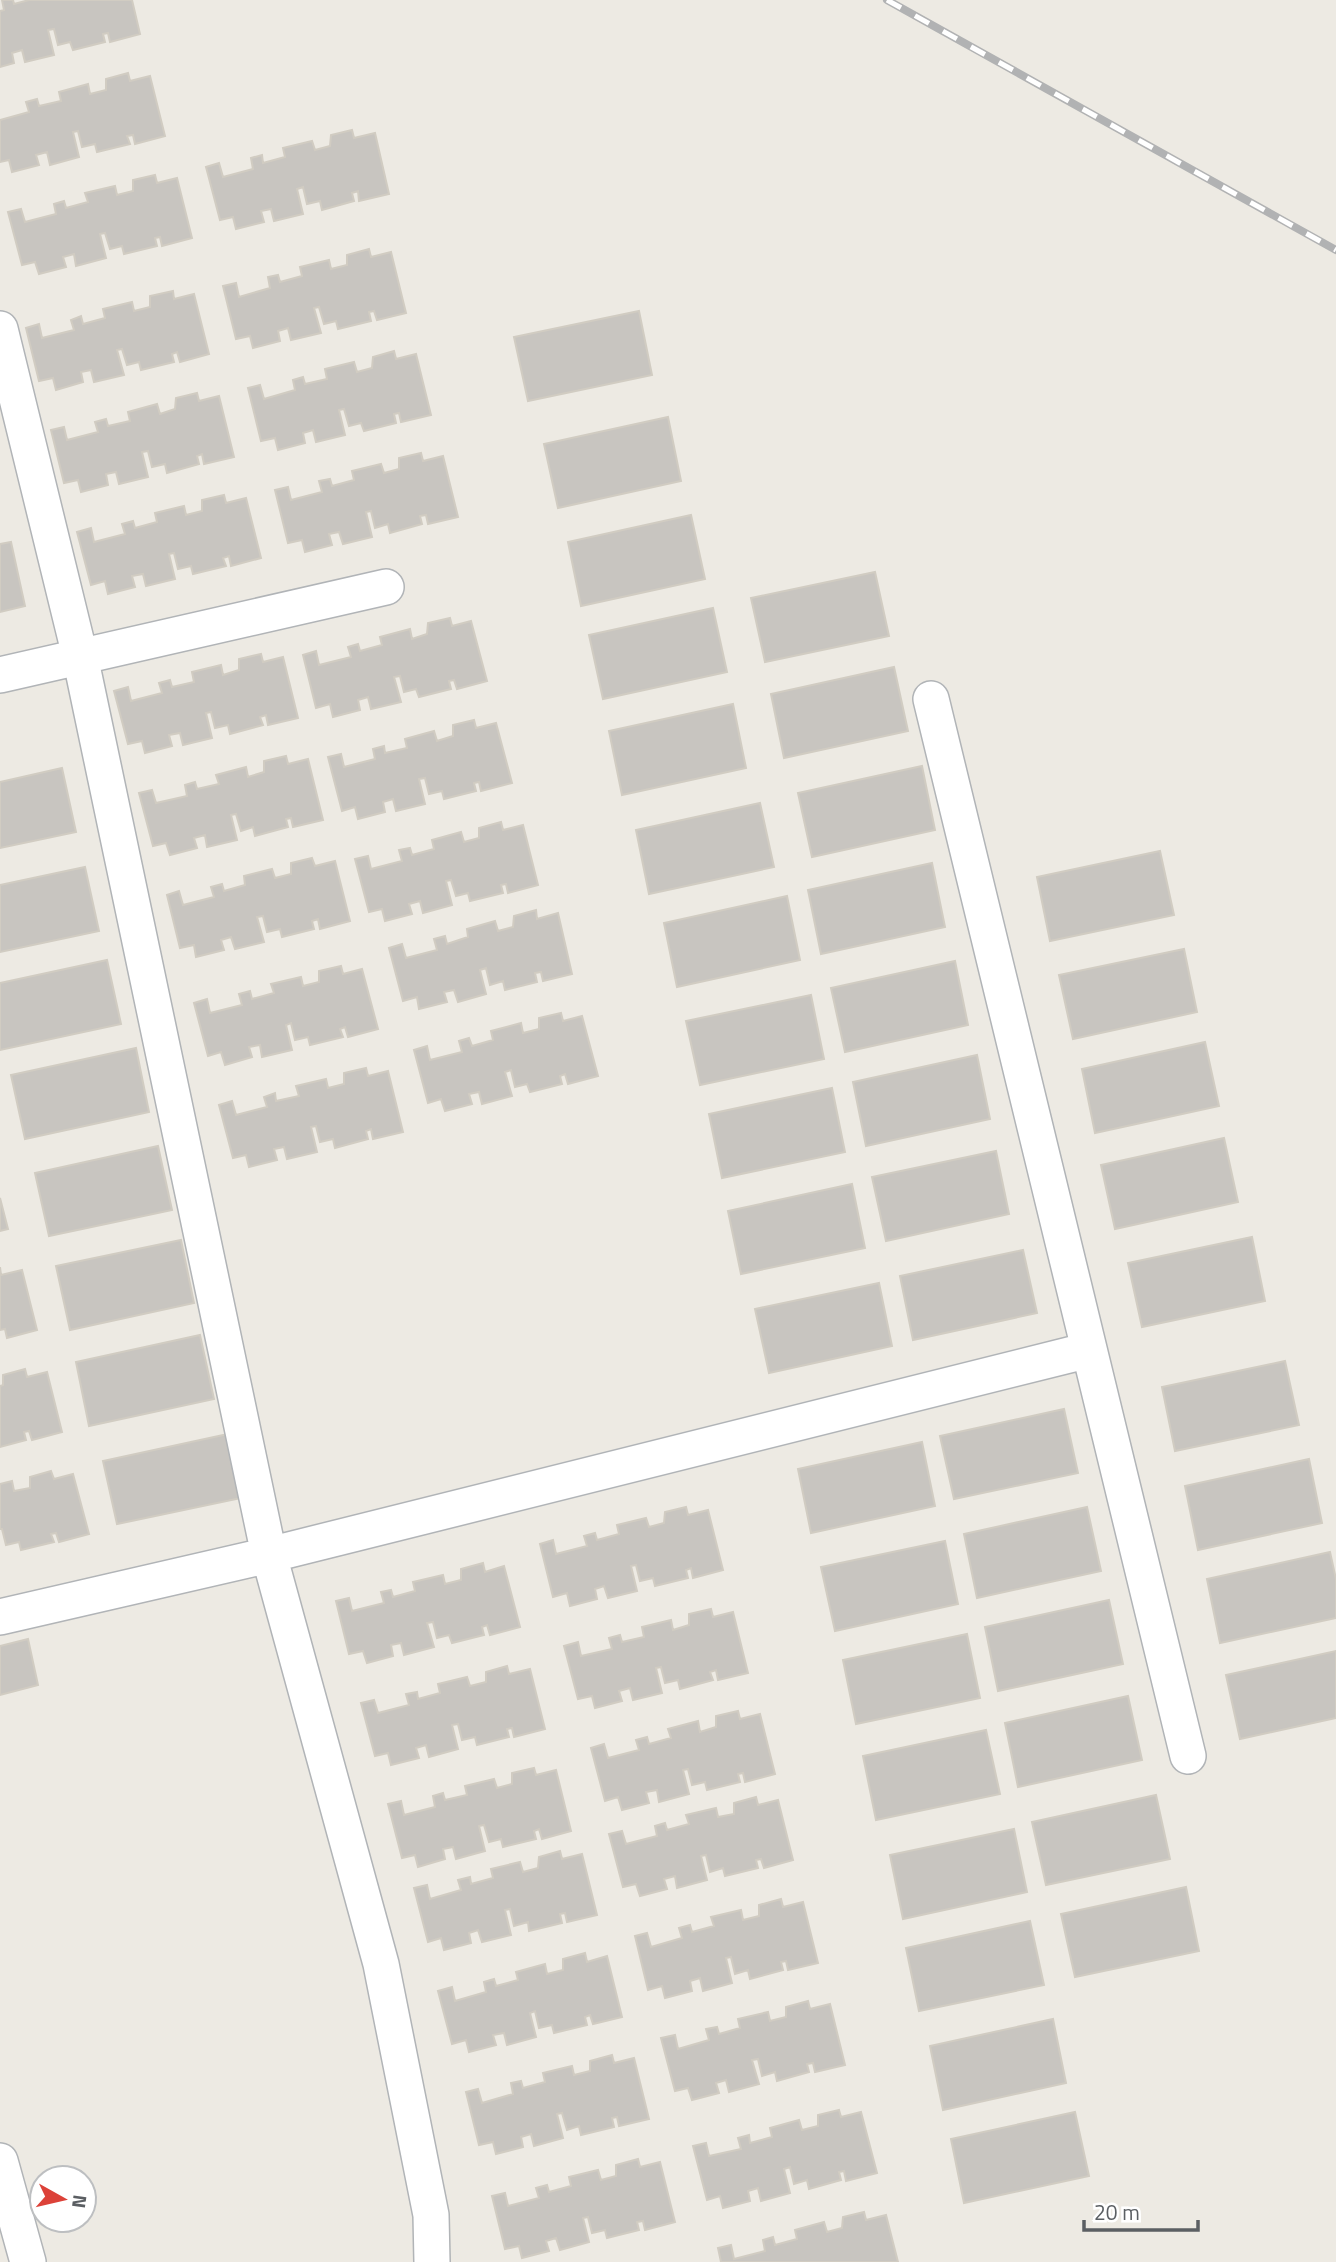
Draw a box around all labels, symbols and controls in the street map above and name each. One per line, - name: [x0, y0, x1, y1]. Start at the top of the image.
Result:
- north arrow: [28, 2164, 98, 2234]
- scale bar: [1084, 2188, 1198, 2232]
- text: N: [65, 2193, 96, 2210]
- text: 20 m: [1094, 2196, 1140, 2228]

